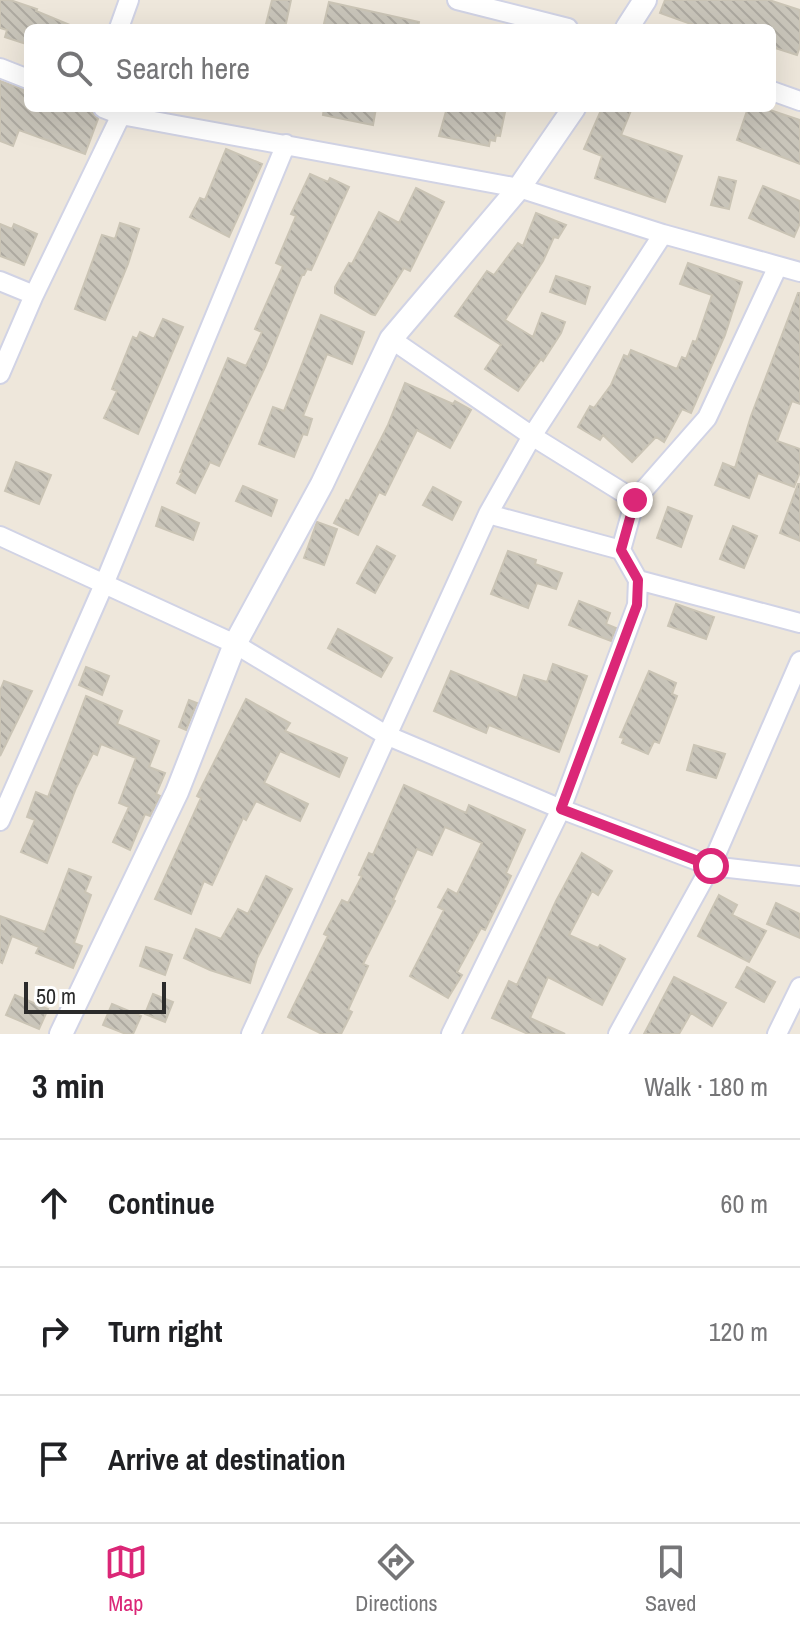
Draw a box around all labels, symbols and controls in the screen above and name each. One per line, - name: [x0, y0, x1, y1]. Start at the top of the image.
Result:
- search box: [24, 24, 776, 112]
- icon: search: [52, 46, 96, 90]
- text: Search here: [116, 48, 250, 88]
- route end: [617, 482, 653, 518]
- route start: [693, 848, 729, 884]
- scale bar: [24, 978, 166, 1014]
- text: 50 m: [36, 981, 76, 1011]
- text: 3 min: [32, 1063, 105, 1109]
- text: Walk · 180 m: [644, 1069, 768, 1104]
- icon: ahead: [32, 1181, 76, 1225]
- text: Continue: [108, 1183, 215, 1223]
- text: 60 m: [721, 1186, 768, 1221]
- icon: right: [32, 1309, 76, 1353]
- text: Turn right: [108, 1311, 222, 1351]
- text: 120 m: [709, 1314, 768, 1349]
- icon: arrive: [32, 1437, 76, 1481]
- text: Arrive at destination: [108, 1439, 346, 1479]
- tab: Map: [104, 1540, 148, 1618]
- tab: Directions: [355, 1540, 438, 1618]
- tab: Saved: [645, 1540, 696, 1618]

